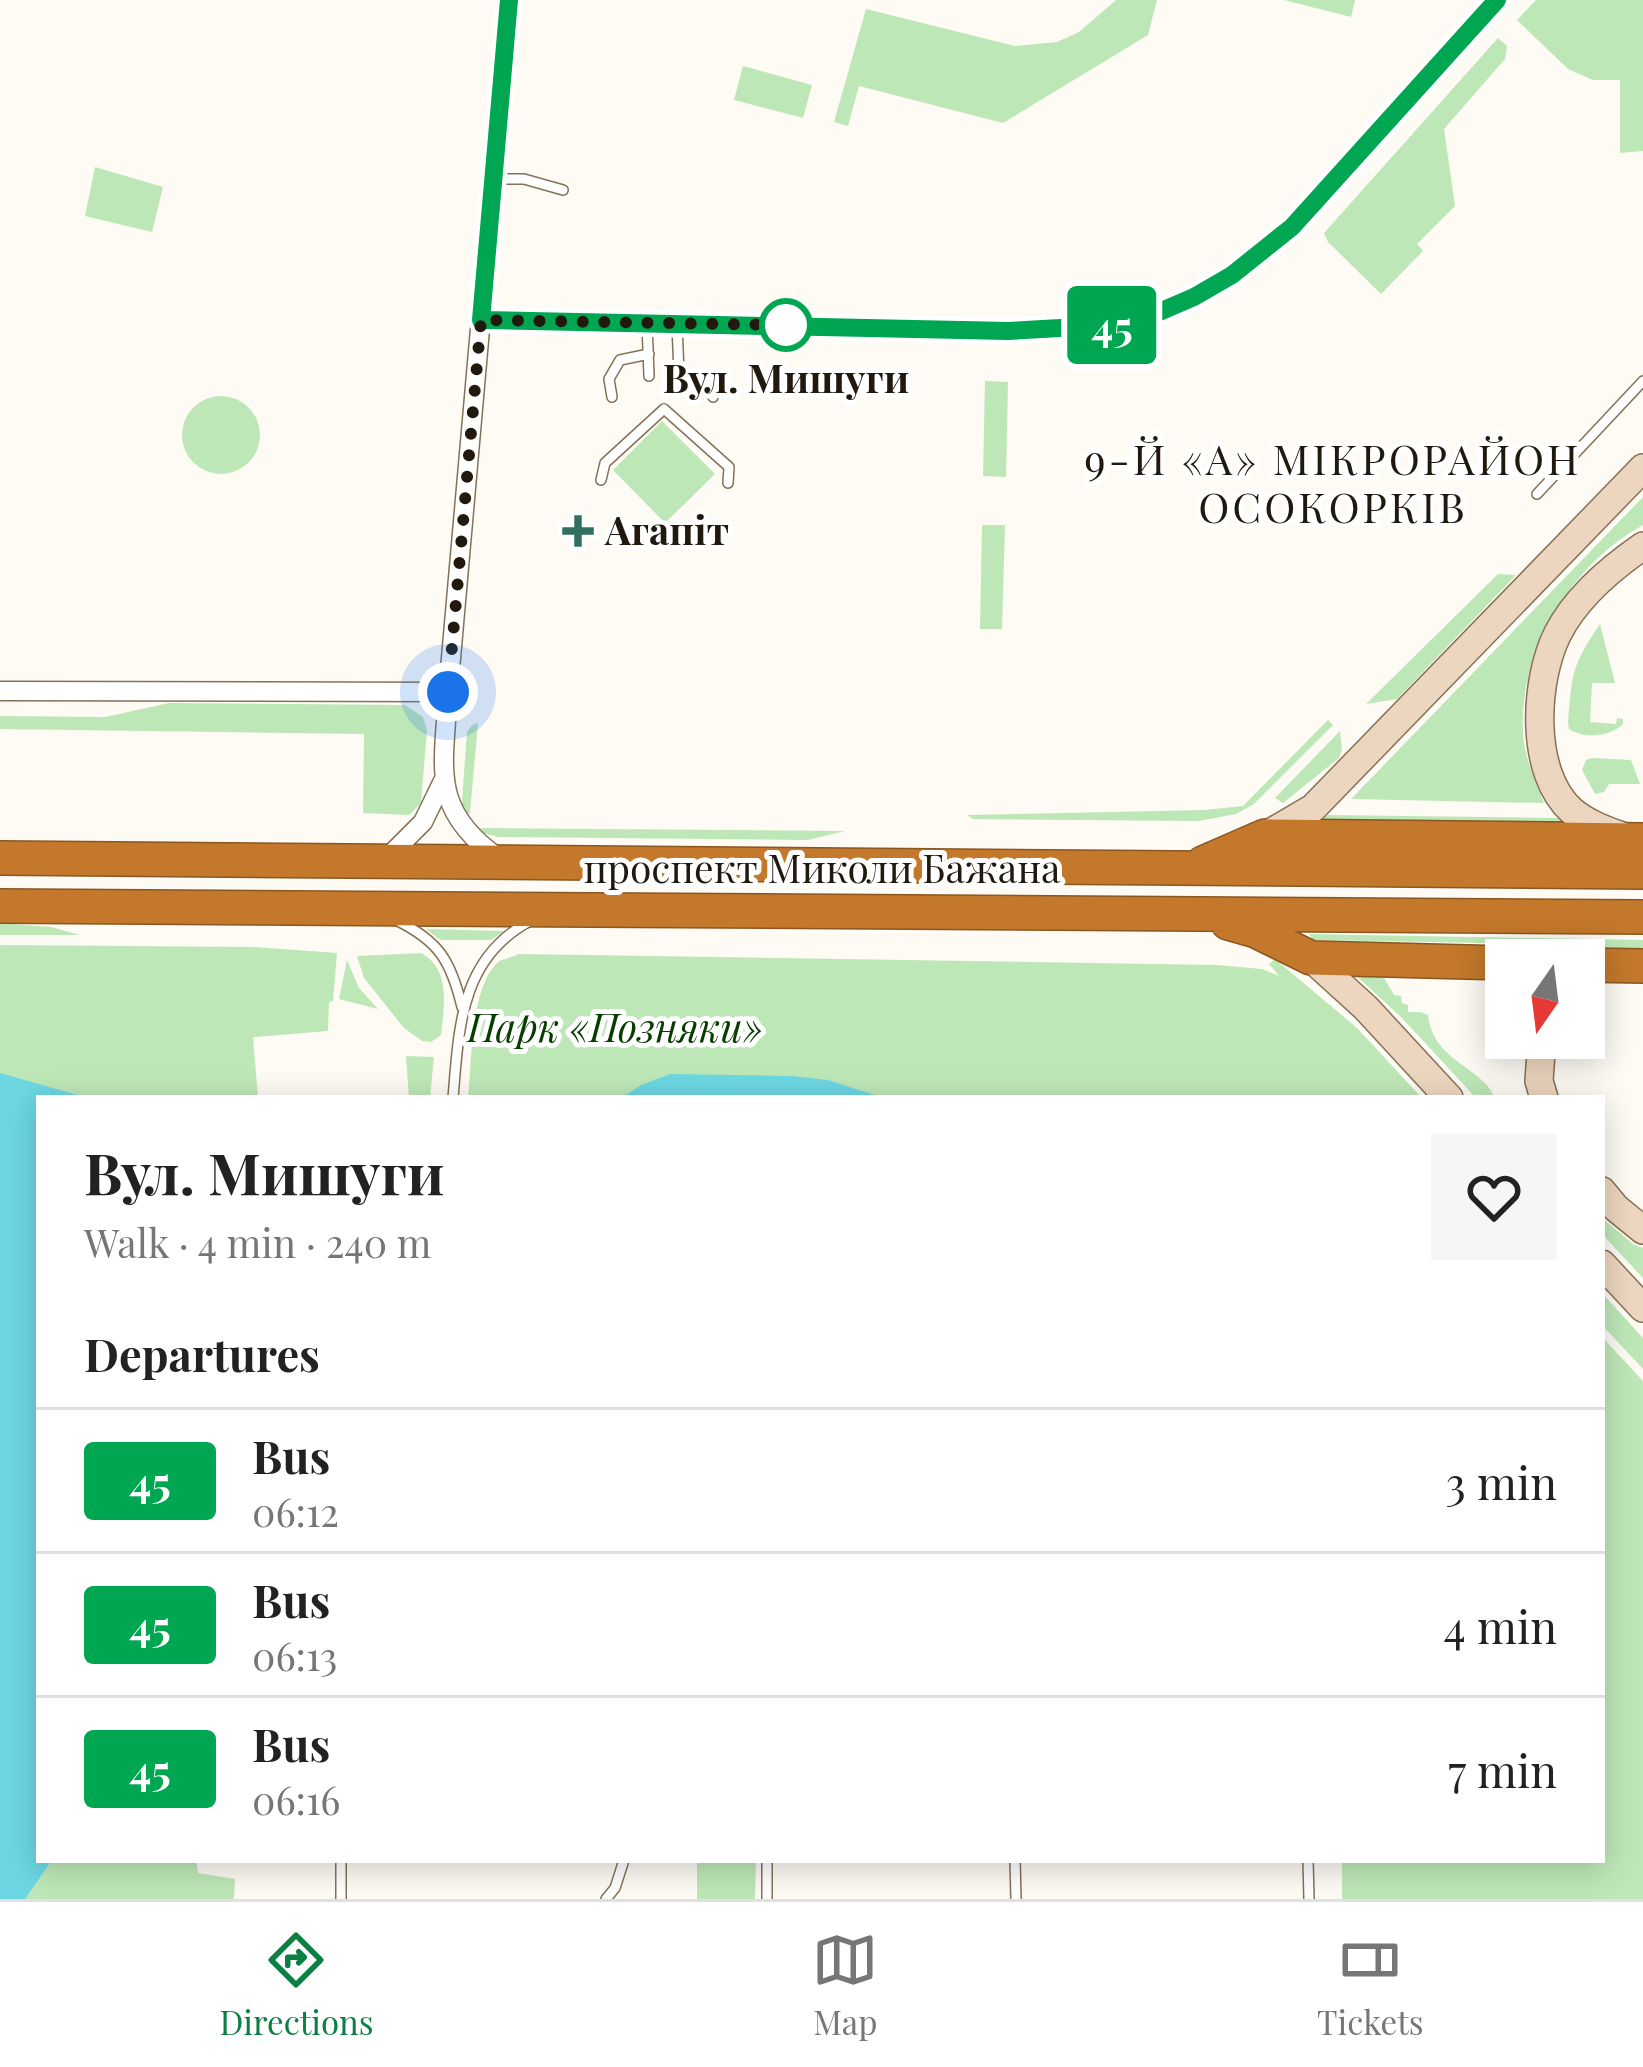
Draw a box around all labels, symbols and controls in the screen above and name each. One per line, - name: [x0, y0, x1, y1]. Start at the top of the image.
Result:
- line badge: 45: [1058, 286, 1166, 364]
- text: 45: [1091, 297, 1133, 353]
- marker: Вул. Мишуги: [761, 300, 811, 350]
- place label: Вул. Мишуги: [663, 351, 909, 403]
- district label: 9-Й «А» МІКРОРАЙОН ОСОКОРКІВ: [1084, 430, 1582, 534]
- place label: Агапіт: [604, 503, 729, 555]
- marker: Агапіт: [562, 515, 594, 547]
- your location: [418, 662, 478, 722]
- street label: проспект Миколи Бажана: [583, 841, 1061, 893]
- north arrow: [1485, 939, 1605, 1059]
- map controls: [1485, 939, 1605, 1059]
- park label: Парк «Позняки»: [465, 1000, 763, 1052]
- text: Вул. Мишуги: [84, 1133, 444, 1209]
- button: heart: [1431, 1134, 1557, 1260]
- text: Walk · 4 min · 240 m: [84, 1216, 432, 1268]
- text: Departures: [84, 1323, 320, 1383]
- text: Bus: [252, 1425, 330, 1485]
- text: 3 min: [1445, 1451, 1557, 1511]
- text: 45: [129, 1453, 171, 1509]
- text: 06:12: [252, 1485, 339, 1537]
- text: Bus: [252, 1569, 330, 1629]
- text: 4 min: [1444, 1595, 1557, 1655]
- text: 45: [129, 1597, 171, 1653]
- text: 06:13: [252, 1629, 337, 1681]
- text: Bus: [252, 1713, 330, 1773]
- text: 7 min: [1448, 1739, 1557, 1799]
- text: 45: [129, 1741, 171, 1797]
- text: 06:16: [252, 1773, 341, 1825]
- tab: Directions: [219, 1927, 374, 2043]
- tab: Map: [812, 1927, 878, 2043]
- tab: Tickets: [1317, 1927, 1424, 2043]

